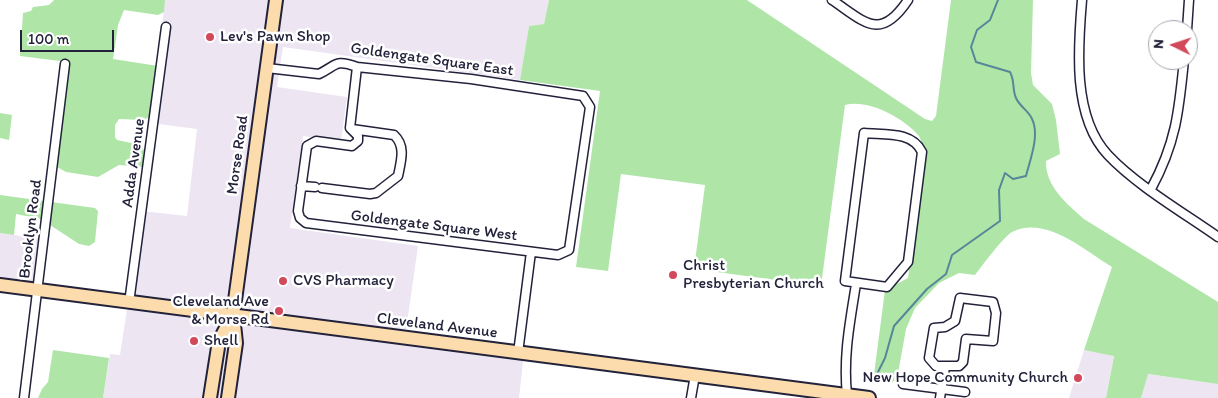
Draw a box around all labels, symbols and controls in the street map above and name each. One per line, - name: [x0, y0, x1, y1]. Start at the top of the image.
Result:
- scale bar: [22, 20, 116, 52]
- north arrow: [1148, 20, 1198, 70]
- place label: Lev's Pawn Shop: [220, 27, 330, 47]
- text: 100 m: [28, 30, 69, 48]
- marker: Lev's Pawn Shop: [204, 31, 216, 43]
- street label: Goldengate Square East: [349, 39, 515, 81]
- text: N: [1150, 39, 1167, 49]
- street label: Morse Road: [223, 114, 253, 196]
- street label: Adda Avenue: [118, 117, 150, 209]
- street label: Brooklyn Road: [15, 178, 47, 280]
- street label: Goldengate Square West: [350, 206, 518, 246]
- place label: Christ Presbyterian Church: [683, 256, 824, 294]
- marker: Christ Presbyterian Church: [667, 269, 679, 281]
- place label: CVS Pharmacy: [293, 271, 394, 291]
- marker: CVS Pharmacy: [277, 275, 289, 287]
- place label: Cleveland Ave & Morse Rd: [172, 292, 269, 330]
- marker: Cleveland Ave & Morse Rd: [273, 305, 285, 317]
- street label: Cleveland Avenue: [376, 309, 498, 343]
- place label: Shell: [204, 331, 238, 351]
- marker: Shell: [188, 335, 200, 347]
- place label: New Hope Community Church: [862, 368, 1068, 388]
- marker: New Hope Community Church: [1072, 372, 1084, 384]

